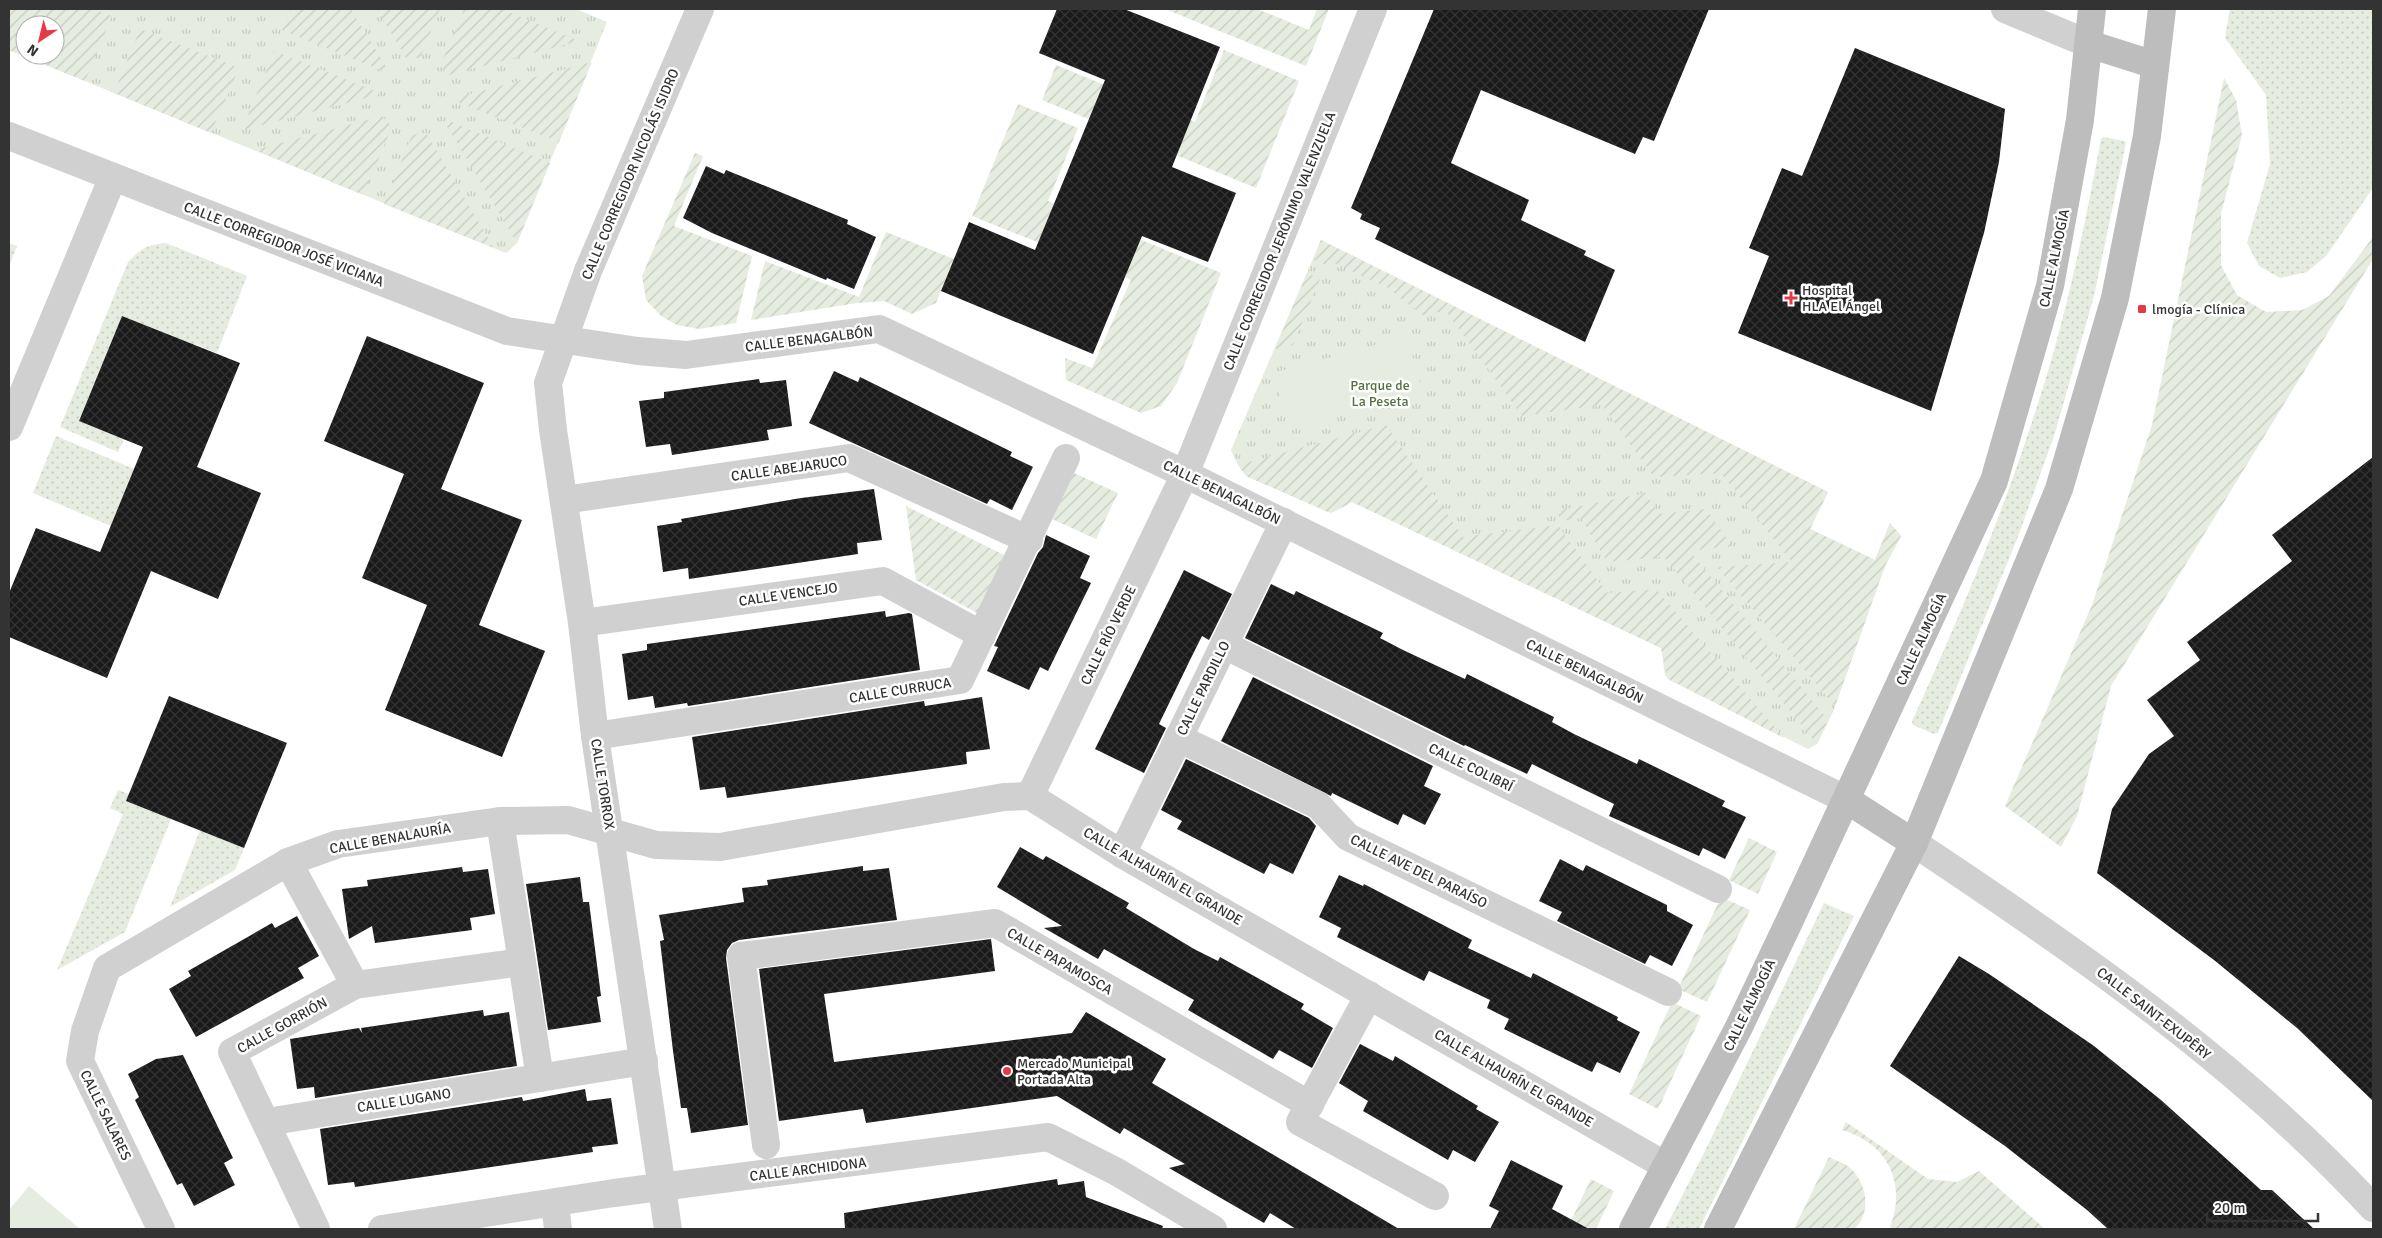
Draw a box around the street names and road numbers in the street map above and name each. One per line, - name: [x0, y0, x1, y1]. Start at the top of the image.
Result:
- street label: CALLE CORREGIDOR NICOLÁS ISIDRO: [578, 66, 683, 282]
- street label: CALLE CORREGIDOR JERÓNIMO VALENZUELA: [1220, 109, 1340, 373]
- street label: CALLE CORREGIDOR JOSÉ VICIANA: [181, 198, 387, 291]
- street label: CALLE ALMOGÍA: [2036, 207, 2073, 309]
- street label: CALLE BENAGALBÓN: [744, 323, 874, 356]
- street label: CALLE ABEJARUCO: [730, 452, 848, 485]
- street label: CALLE BENAGALBÓN: [1160, 457, 1283, 528]
- street label: CALLE VENCEJO: [738, 579, 839, 610]
- street label: CALLE RÍO VERDE: [1077, 583, 1140, 688]
- street label: CALLE ALMOGÍA: [1893, 590, 1951, 688]
- street label: CALLE BENAGALBÓN: [1523, 636, 1646, 707]
- street label: CALLE PARDILLO: [1173, 638, 1234, 738]
- street label: CALLE CURRUCA: [848, 674, 953, 707]
- street label: CALLE TORROX: [587, 737, 618, 831]
- street label: CALLE COLIBRÍ: [1426, 740, 1517, 796]
- street label: CALLE BENALAURÍA: [328, 819, 452, 858]
- street label: CALLE ALHAURÍN EL GRANDE: [1080, 824, 1245, 929]
- street label: CALLE AVE DEL PARAÍSO: [1348, 831, 1490, 912]
- street label: CALLE PAPAMOSCA: [1004, 924, 1116, 999]
- street label: CALLE ALMOGÍA: [1720, 956, 1779, 1054]
- street label: CALLE SAINT-EXUPÊRY: [2093, 964, 2214, 1063]
- street label: CALLE GORRIÓN: [234, 994, 330, 1057]
- street label: CALLE ALHAURÍN EL GRANDE: [1431, 1026, 1596, 1131]
- street label: CALLE SALARES: [76, 1067, 135, 1163]
- street label: CALLE LUGANO: [356, 1085, 452, 1116]
- street label: CALLE ARCHIDONA: [749, 1154, 868, 1185]

